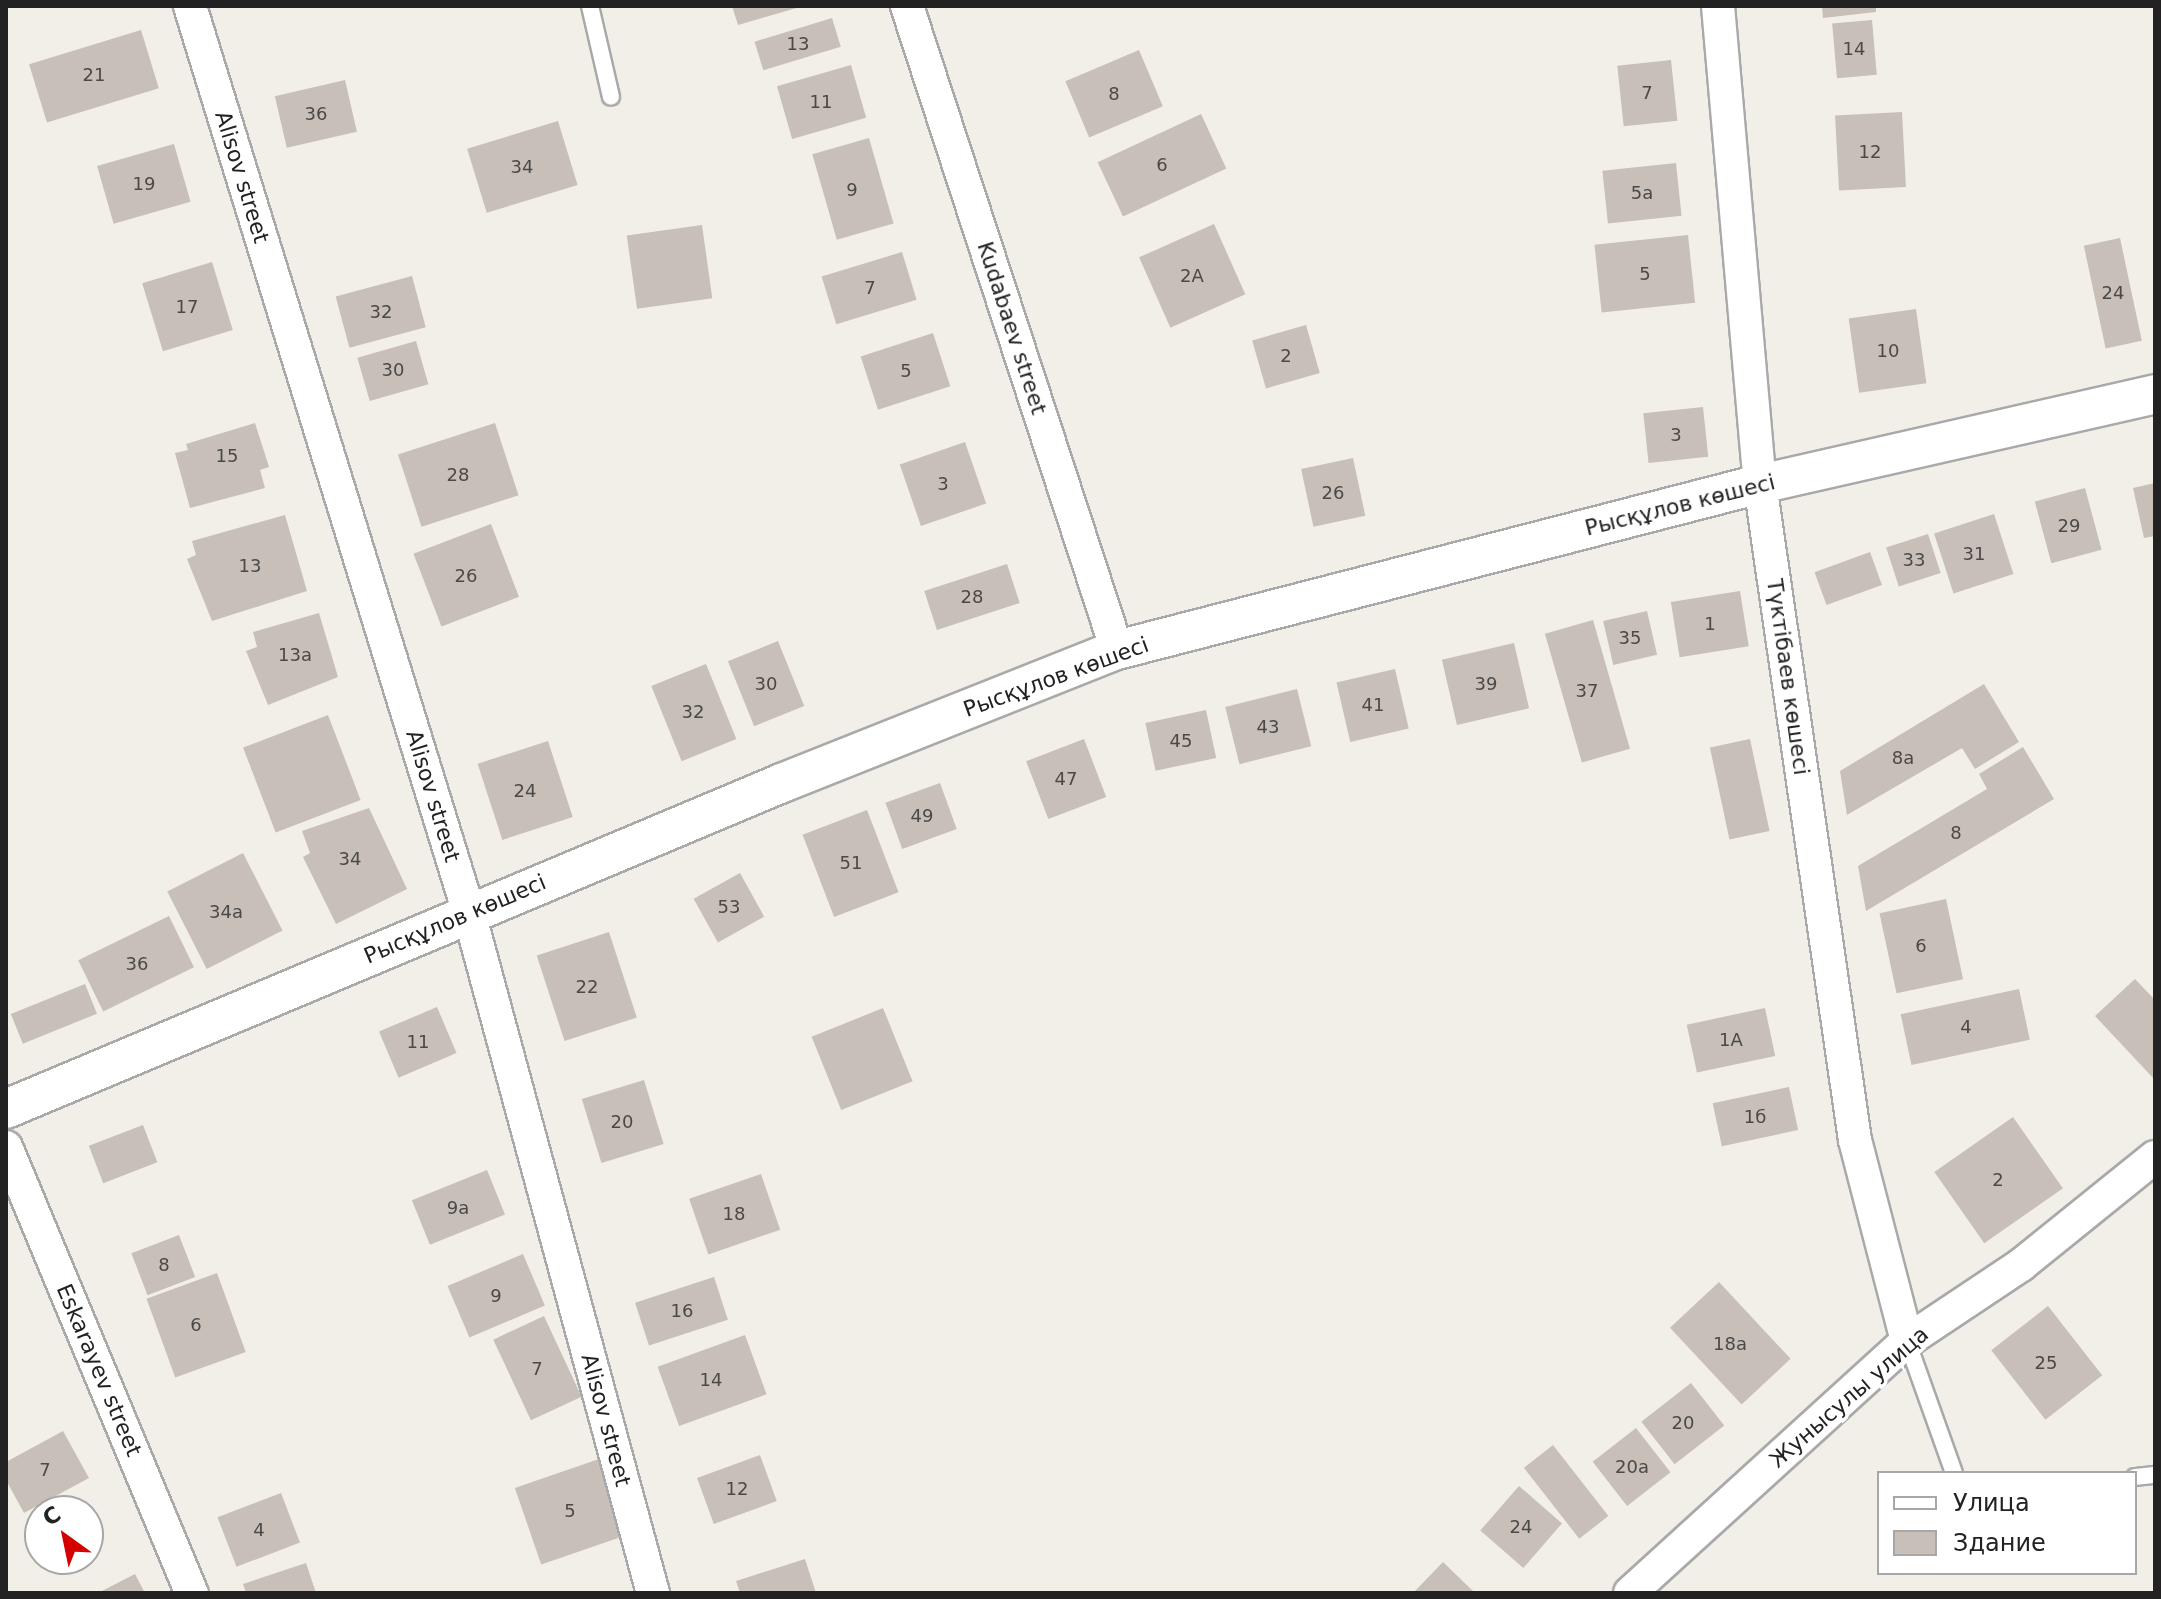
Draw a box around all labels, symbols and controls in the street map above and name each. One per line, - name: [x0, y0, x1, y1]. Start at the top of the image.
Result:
- house number: 13: [787, 33, 809, 55]
- house number: 14: [1843, 38, 1865, 60]
- house number: 21: [83, 64, 105, 86]
- house number: 7: [1641, 82, 1653, 104]
- house number: 8: [1108, 83, 1120, 105]
- house number: 11: [810, 91, 832, 113]
- house number: 36: [305, 103, 327, 125]
- street label: Alisov street: [209, 108, 275, 246]
- house number: 12: [1859, 141, 1881, 163]
- house number: 6: [1156, 154, 1168, 176]
- house number: 34: [511, 156, 533, 178]
- house number: 19: [133, 173, 155, 195]
- house number: 9: [846, 179, 858, 201]
- house number: 5а: [1631, 182, 1653, 204]
- street label: Kudabaev street: [972, 238, 1052, 418]
- house number: 5: [1639, 263, 1651, 285]
- house number: 2А: [1180, 265, 1204, 287]
- house number: 7: [864, 277, 876, 299]
- house number: 24: [2102, 282, 2124, 304]
- house number: 17: [176, 296, 198, 318]
- house number: 32: [370, 301, 392, 323]
- house number: 10: [1877, 340, 1899, 362]
- house number: 2: [1280, 345, 1292, 367]
- house number: 30: [382, 359, 404, 381]
- house number: 5: [900, 360, 912, 382]
- house number: 3: [1670, 424, 1682, 446]
- house number: 15: [216, 445, 238, 467]
- house number: 28: [447, 464, 469, 486]
- street label: Рысқұлов көшесі: [1582, 469, 1778, 541]
- house number: 3: [937, 473, 949, 495]
- house number: 26: [1322, 482, 1344, 504]
- house number: 29: [2058, 515, 2080, 537]
- house number: 31: [1963, 543, 1985, 565]
- house number: 33: [1903, 549, 1925, 571]
- house number: 13: [239, 555, 261, 577]
- house number: 26: [455, 565, 477, 587]
- street label: Түктібаев көшесі: [1761, 577, 1815, 777]
- house number: 28: [961, 586, 983, 608]
- house number: 1: [1704, 613, 1716, 635]
- house number: 35: [1619, 627, 1641, 649]
- street label: Рысқұлов көшесі: [960, 631, 1152, 723]
- house number: 13а: [278, 644, 312, 666]
- house number: 30: [755, 673, 777, 695]
- house number: 39: [1475, 673, 1497, 695]
- house number: 37: [1576, 680, 1598, 702]
- house number: 41: [1362, 694, 1384, 716]
- house number: 32: [682, 701, 704, 723]
- house number: 43: [1257, 716, 1279, 738]
- street label: Alisov street: [400, 727, 466, 865]
- house number: 45: [1170, 730, 1192, 752]
- house number: 8а: [1892, 747, 1914, 769]
- house number: 47: [1055, 768, 1077, 790]
- house number: 24: [514, 780, 536, 802]
- house number: 49: [911, 805, 933, 827]
- house number: 8: [1950, 822, 1962, 844]
- house number: 34: [339, 848, 361, 870]
- house number: 51: [840, 852, 862, 874]
- street label: Рысқұлов көшесі: [360, 869, 550, 969]
- house number: 53: [718, 896, 740, 918]
- house number: 34а: [209, 901, 243, 923]
- house number: 6: [1915, 935, 1927, 957]
- house number: 36: [126, 953, 148, 975]
- house number: 22: [576, 976, 598, 998]
- house number: 4: [1960, 1016, 1972, 1038]
- house number: 1А: [1719, 1029, 1743, 1051]
- house number: 11: [407, 1031, 429, 1053]
- house number: 1б: [1744, 1106, 1766, 1128]
- house number: 20: [611, 1111, 633, 1133]
- house number: 2: [1992, 1169, 2004, 1191]
- house number: 9а: [447, 1197, 469, 1219]
- house number: 18: [723, 1203, 745, 1225]
- house number: 8: [158, 1254, 170, 1276]
- street label: Eskarayev street: [51, 1280, 147, 1460]
- house number: 9: [490, 1285, 502, 1307]
- house number: 16: [671, 1300, 693, 1322]
- house number: 6: [190, 1314, 202, 1336]
- street label: Жунысулы улица: [1764, 1321, 1934, 1473]
- house number: 18а: [1713, 1333, 1747, 1355]
- street label: Alisov street: [576, 1351, 636, 1489]
- house number: 25: [2035, 1352, 2057, 1374]
- house number: 7: [531, 1358, 543, 1380]
- house number: 14: [700, 1369, 722, 1391]
- house number: 20: [1672, 1412, 1694, 1434]
- house number: 20а: [1615, 1456, 1649, 1478]
- house number: 7: [39, 1459, 51, 1481]
- legend: [1877, 1471, 2137, 1575]
- house number: 12: [726, 1478, 748, 1500]
- text: Улица: [1953, 1489, 2030, 1517]
- north arrow: [24, 1495, 104, 1575]
- house number: 5: [564, 1500, 576, 1522]
- text: С: [38, 1501, 65, 1531]
- house number: 24: [1510, 1516, 1532, 1538]
- house number: 4: [253, 1519, 265, 1541]
- text: Здание: [1953, 1529, 2046, 1557]

